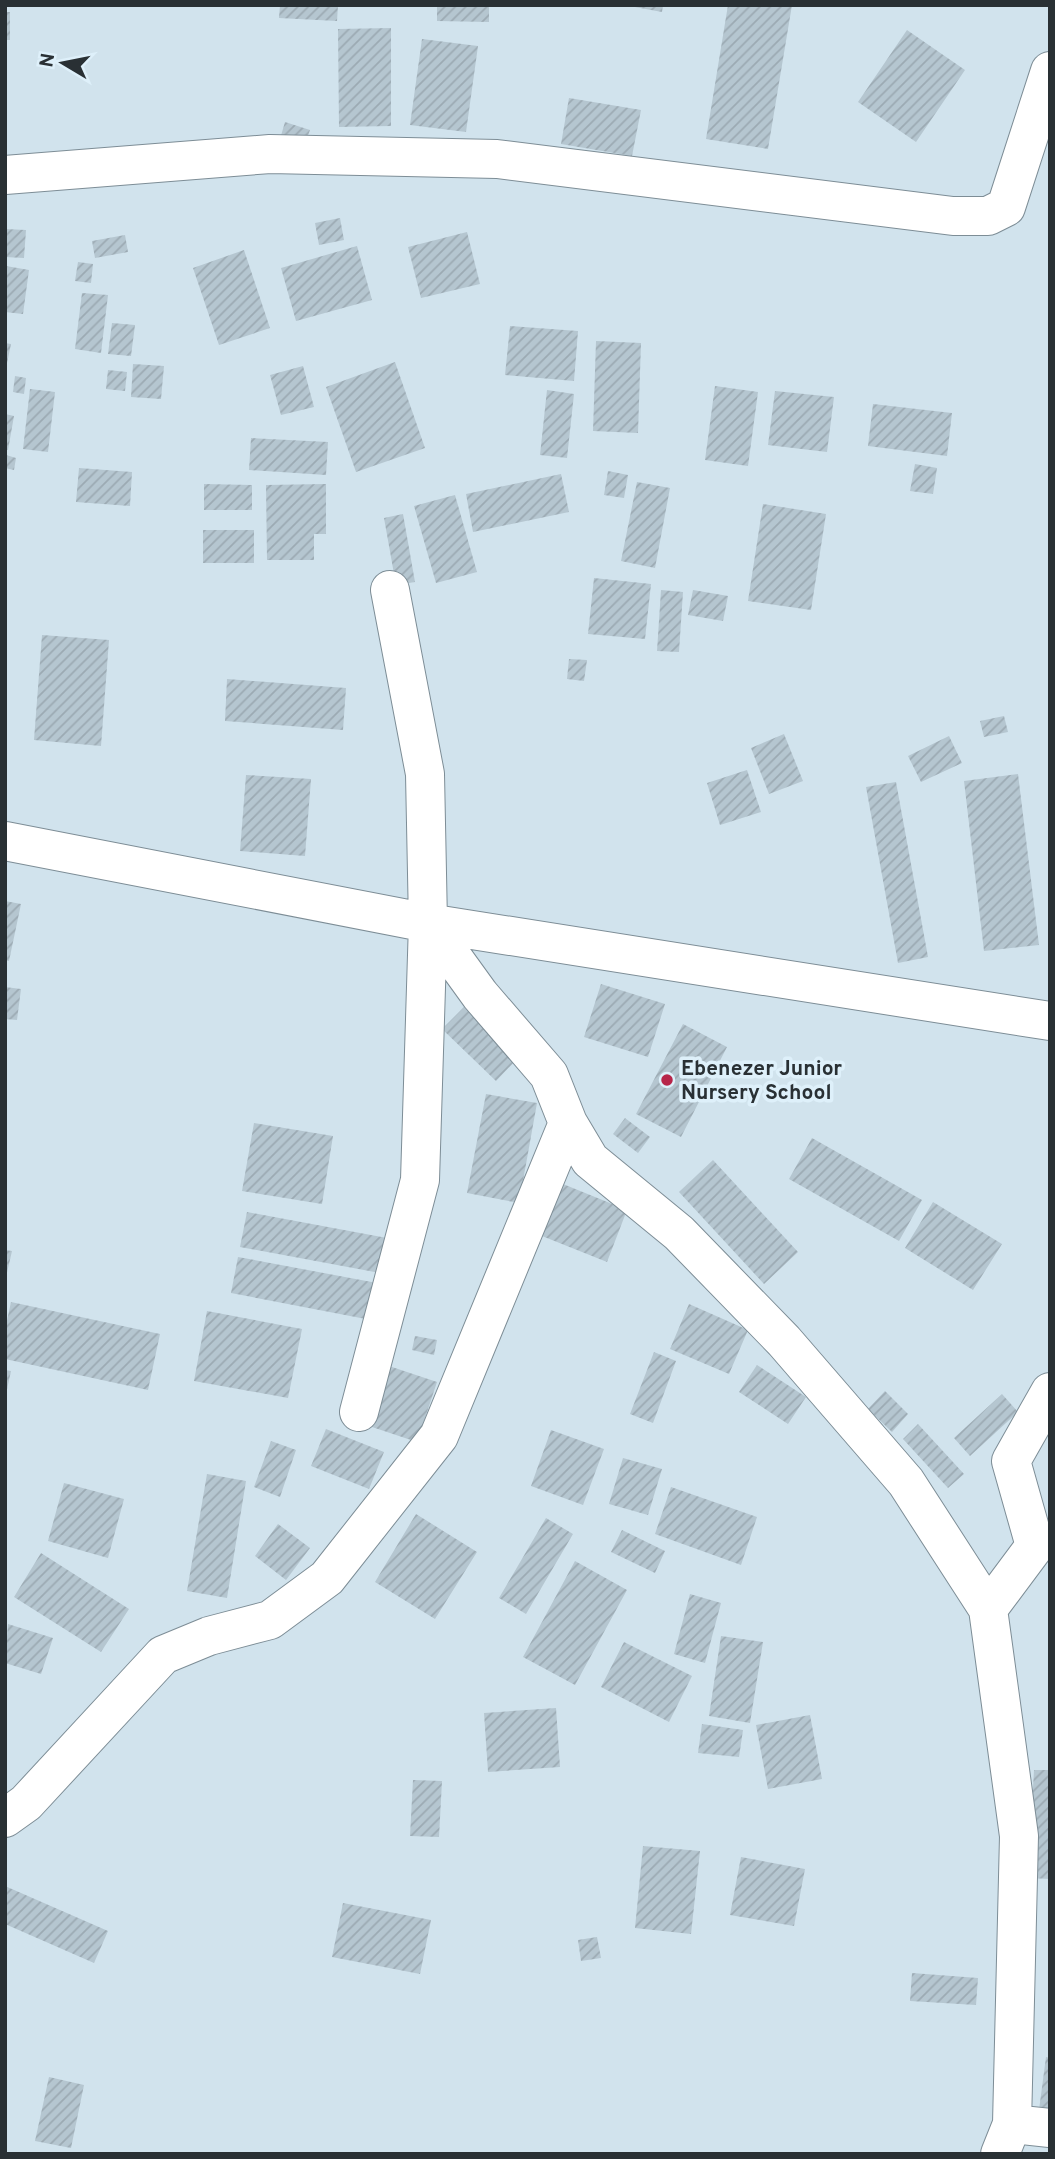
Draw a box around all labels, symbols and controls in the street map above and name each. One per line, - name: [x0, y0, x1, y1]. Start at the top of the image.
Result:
- north arrow: [28, 28, 98, 98]
- text: N: [35, 52, 61, 69]
- place label: Ebenezer Junior Nursery School: [681, 1056, 842, 1107]
- marker: Ebenezer Junior Nursery School: [659, 1072, 675, 1088]

